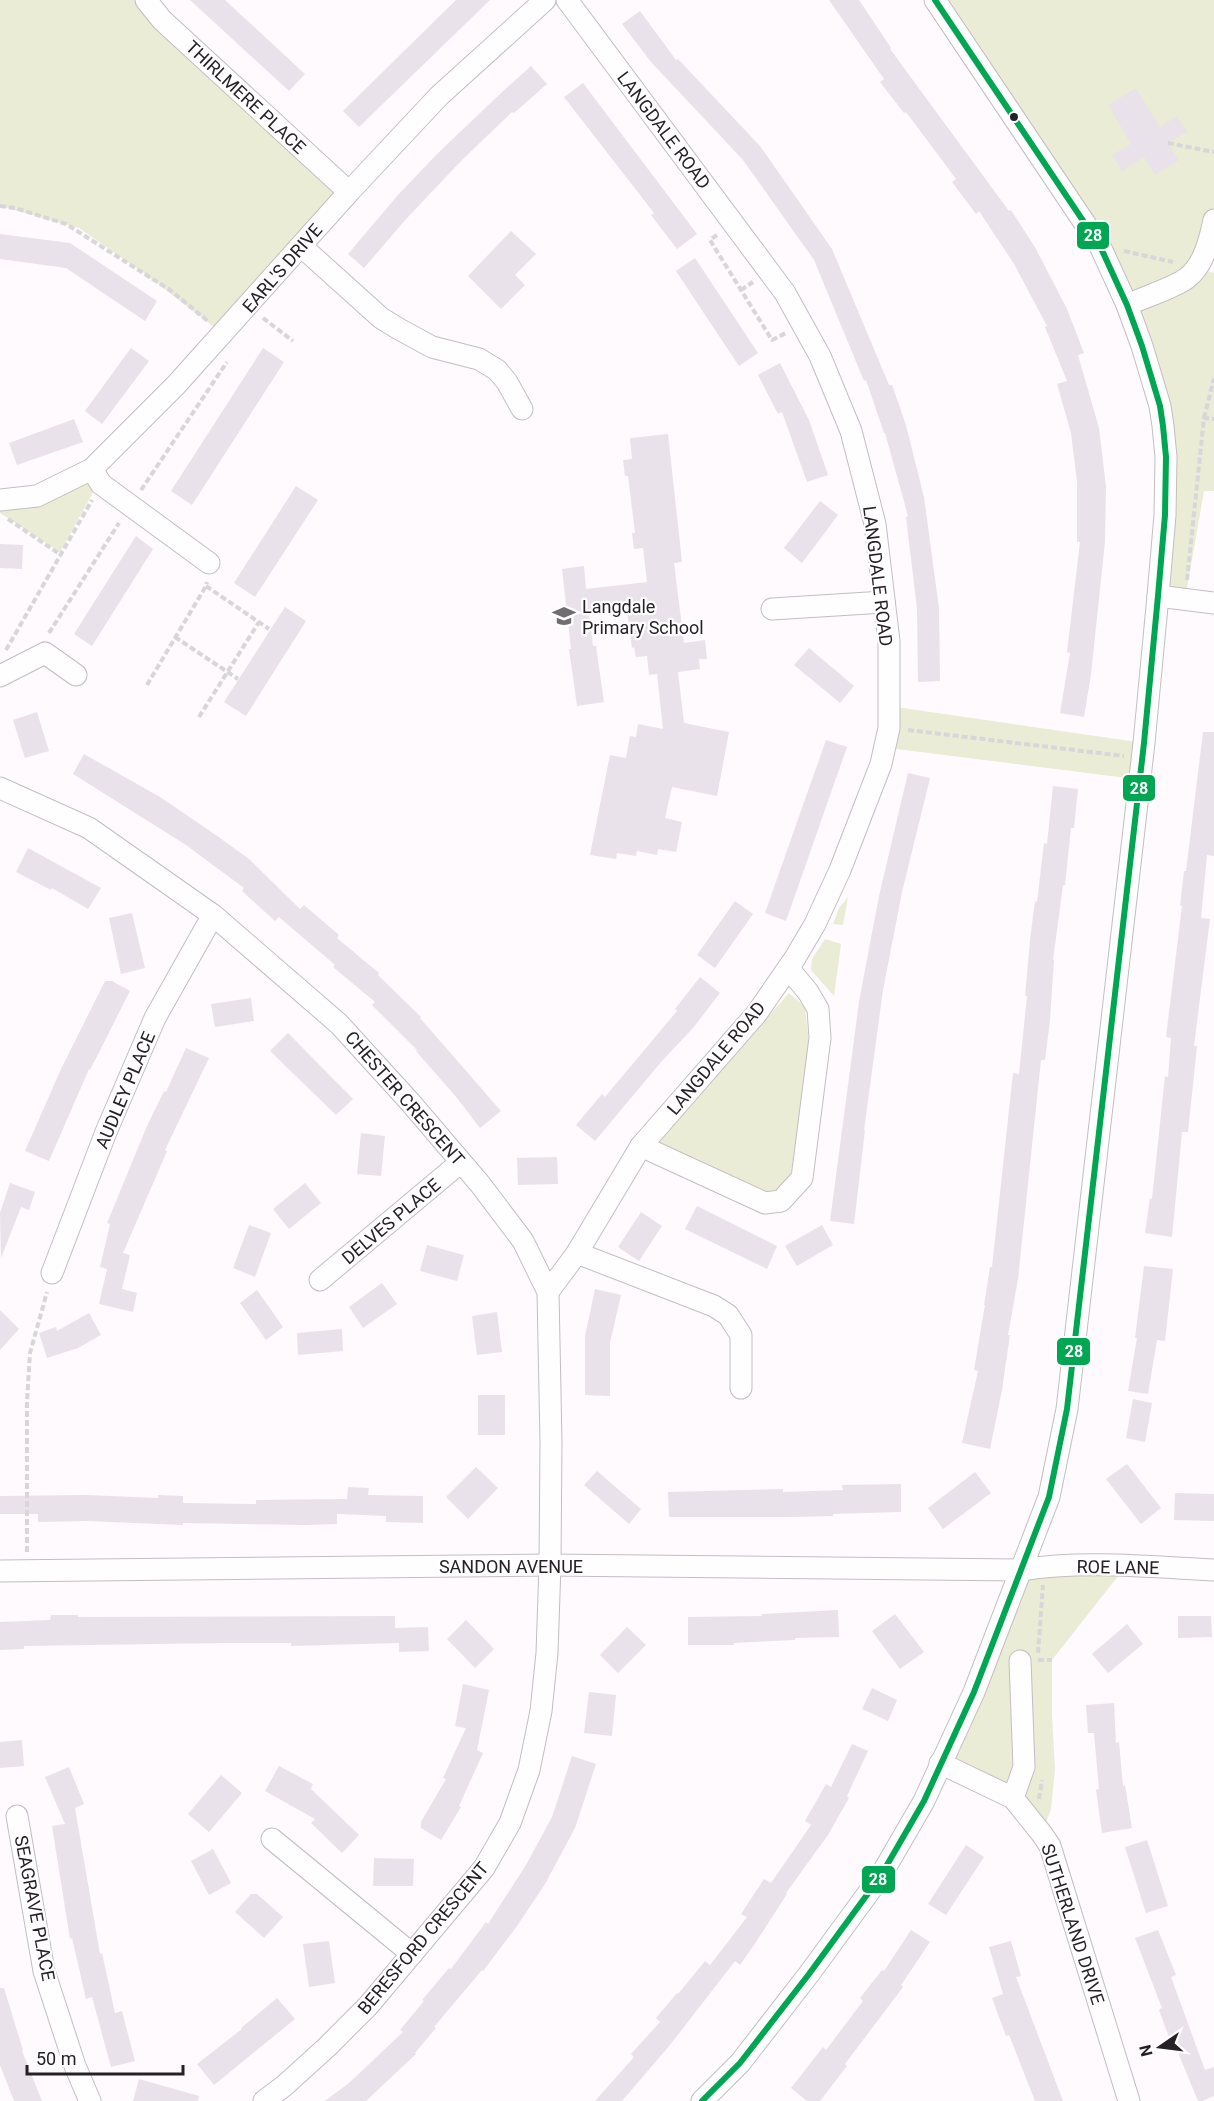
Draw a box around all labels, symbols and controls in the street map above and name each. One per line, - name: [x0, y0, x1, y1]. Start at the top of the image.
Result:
- street label: THIRLMERE PLACE: [182, 36, 310, 158]
- street label: LANGDALE ROAD: [613, 67, 715, 193]
- unlabelled marker: [1008, 111, 1020, 123]
- street label: EARL'S DRIVE: [238, 219, 326, 317]
- line badge: 28: [1076, 221, 1110, 250]
- text: 28: [1084, 226, 1102, 245]
- street label: LANGDALE ROAD: [859, 505, 897, 647]
- place label: Langdale Primary School: [582, 596, 704, 638]
- school or university icon: Langdale Primary School: [551, 603, 577, 629]
- line badge: 28: [1122, 774, 1156, 802]
- text: 28: [1130, 779, 1148, 798]
- street label: LANGDALE ROAD: [663, 997, 769, 1119]
- street label: CHESTER CRESCENT: [341, 1027, 469, 1170]
- street label: AUDLEY PLACE: [91, 1028, 159, 1152]
- street label: DELVES PLACE: [338, 1174, 444, 1268]
- line badge: 28: [1056, 1337, 1091, 1366]
- text: 28: [1065, 1342, 1083, 1361]
- street label: SANDON AVENUE: [439, 1556, 583, 1577]
- street label: ROE LANE: [1076, 1556, 1160, 1578]
- street label: SEAGRAVE PLACE: [11, 1833, 59, 1983]
- street label: SUTHERLAND DRIVE: [1037, 1841, 1109, 2007]
- street label: BERESFORD CRESCENT: [353, 1857, 493, 2018]
- line badge: 28: [861, 1865, 896, 1894]
- text: 28: [869, 1870, 887, 1889]
- north arrow: [1130, 2017, 1190, 2077]
- scale bar: [27, 2038, 183, 2076]
- text: N: [1135, 2043, 1157, 2058]
- text: 50 m: [36, 2048, 76, 2069]

